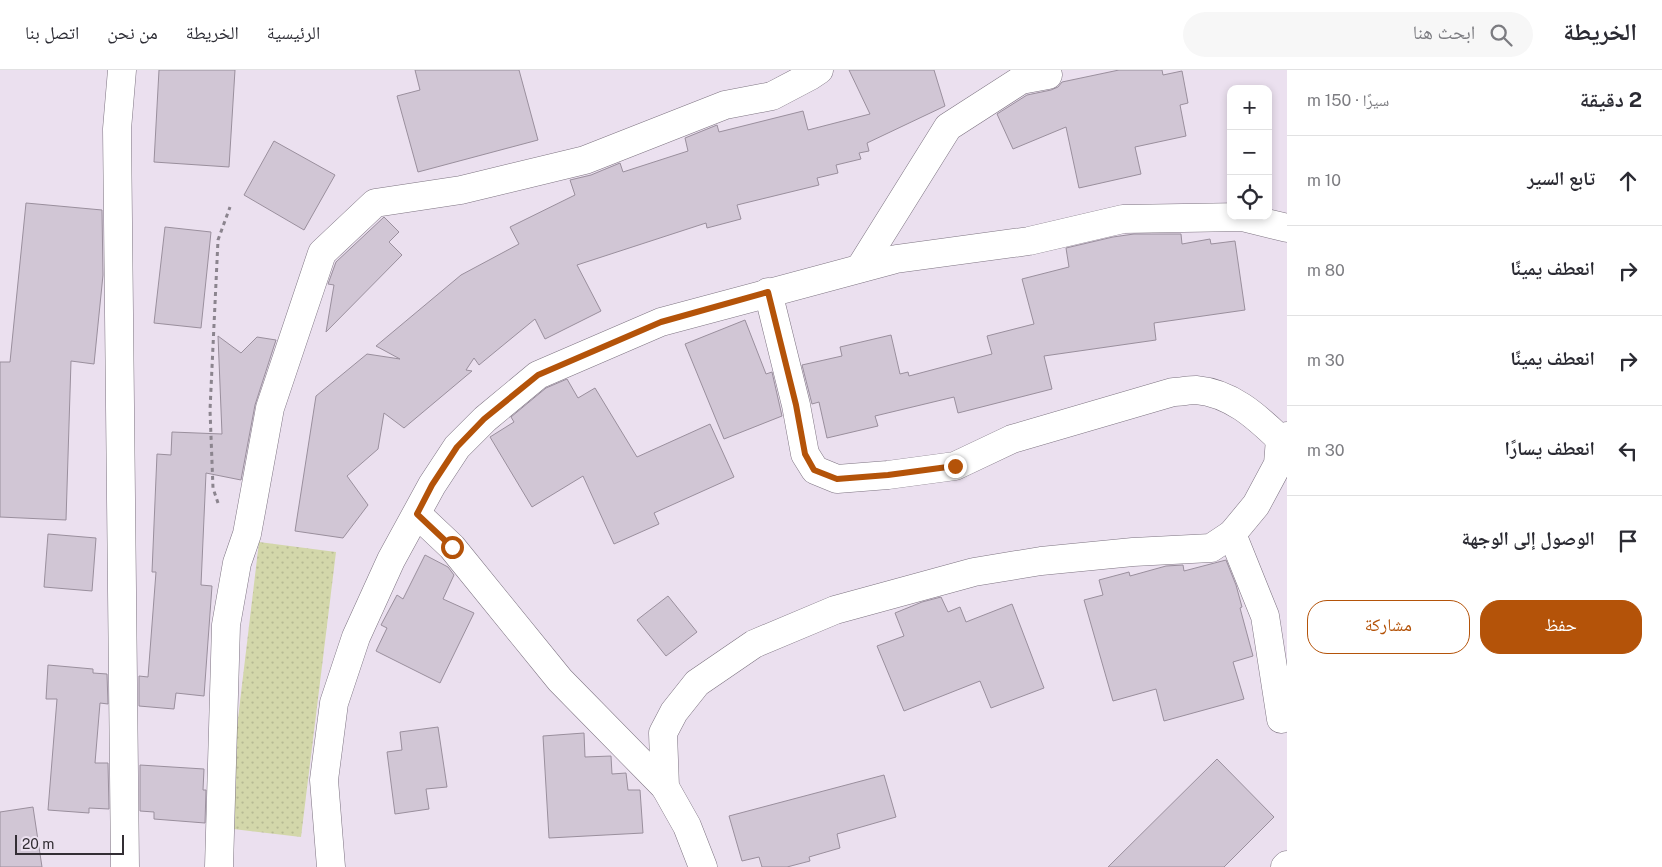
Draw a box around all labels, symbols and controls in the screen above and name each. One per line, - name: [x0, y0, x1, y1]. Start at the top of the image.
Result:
- search box: [1183, 12, 1533, 57]
- text: الخريطة: [1563, 17, 1637, 45]
- text: ابحث هنا: [1413, 21, 1475, 43]
- icon: search: [1487, 21, 1515, 49]
- text: اتصل بنا: [25, 22, 79, 43]
- text: من نحن: [107, 22, 158, 43]
- text: الخريطة: [186, 22, 239, 43]
- text: الرئيسية: [267, 22, 320, 43]
- map controls: [1227, 85, 1272, 220]
- button: +: [1227, 85, 1272, 130]
- text: 2 دقيقة: [1580, 87, 1642, 112]
- text: سيرًا · 150 m: [1307, 91, 1389, 110]
- button: −: [1227, 130, 1272, 175]
- text: تابع السير: [1527, 167, 1595, 189]
- icon: ahead: [1614, 167, 1642, 195]
- text: 10 m: [1307, 171, 1341, 190]
- button: locate: [1227, 175, 1272, 220]
- text: انعطف يمينًا: [1510, 257, 1595, 279]
- icon: right: [1614, 257, 1642, 285]
- text: 80 m: [1307, 261, 1345, 280]
- text: انعطف يمينًا: [1510, 347, 1595, 369]
- icon: right: [1614, 347, 1642, 375]
- text: 30 m: [1307, 351, 1345, 370]
- text: انعطف يسارًا: [1505, 437, 1595, 459]
- icon: left: [1614, 437, 1642, 465]
- text: 30 m: [1307, 441, 1345, 460]
- route end: [944, 455, 967, 478]
- text: الوصول إلى الوجهة: [1461, 527, 1595, 549]
- icon: arrive: [1614, 527, 1642, 555]
- route start: [441, 536, 464, 559]
- button: مشاركة: [1307, 600, 1470, 654]
- button: حفظ: [1480, 600, 1642, 654]
- scale bar: [15, 832, 124, 855]
- text: 20 m: [22, 836, 54, 852]

